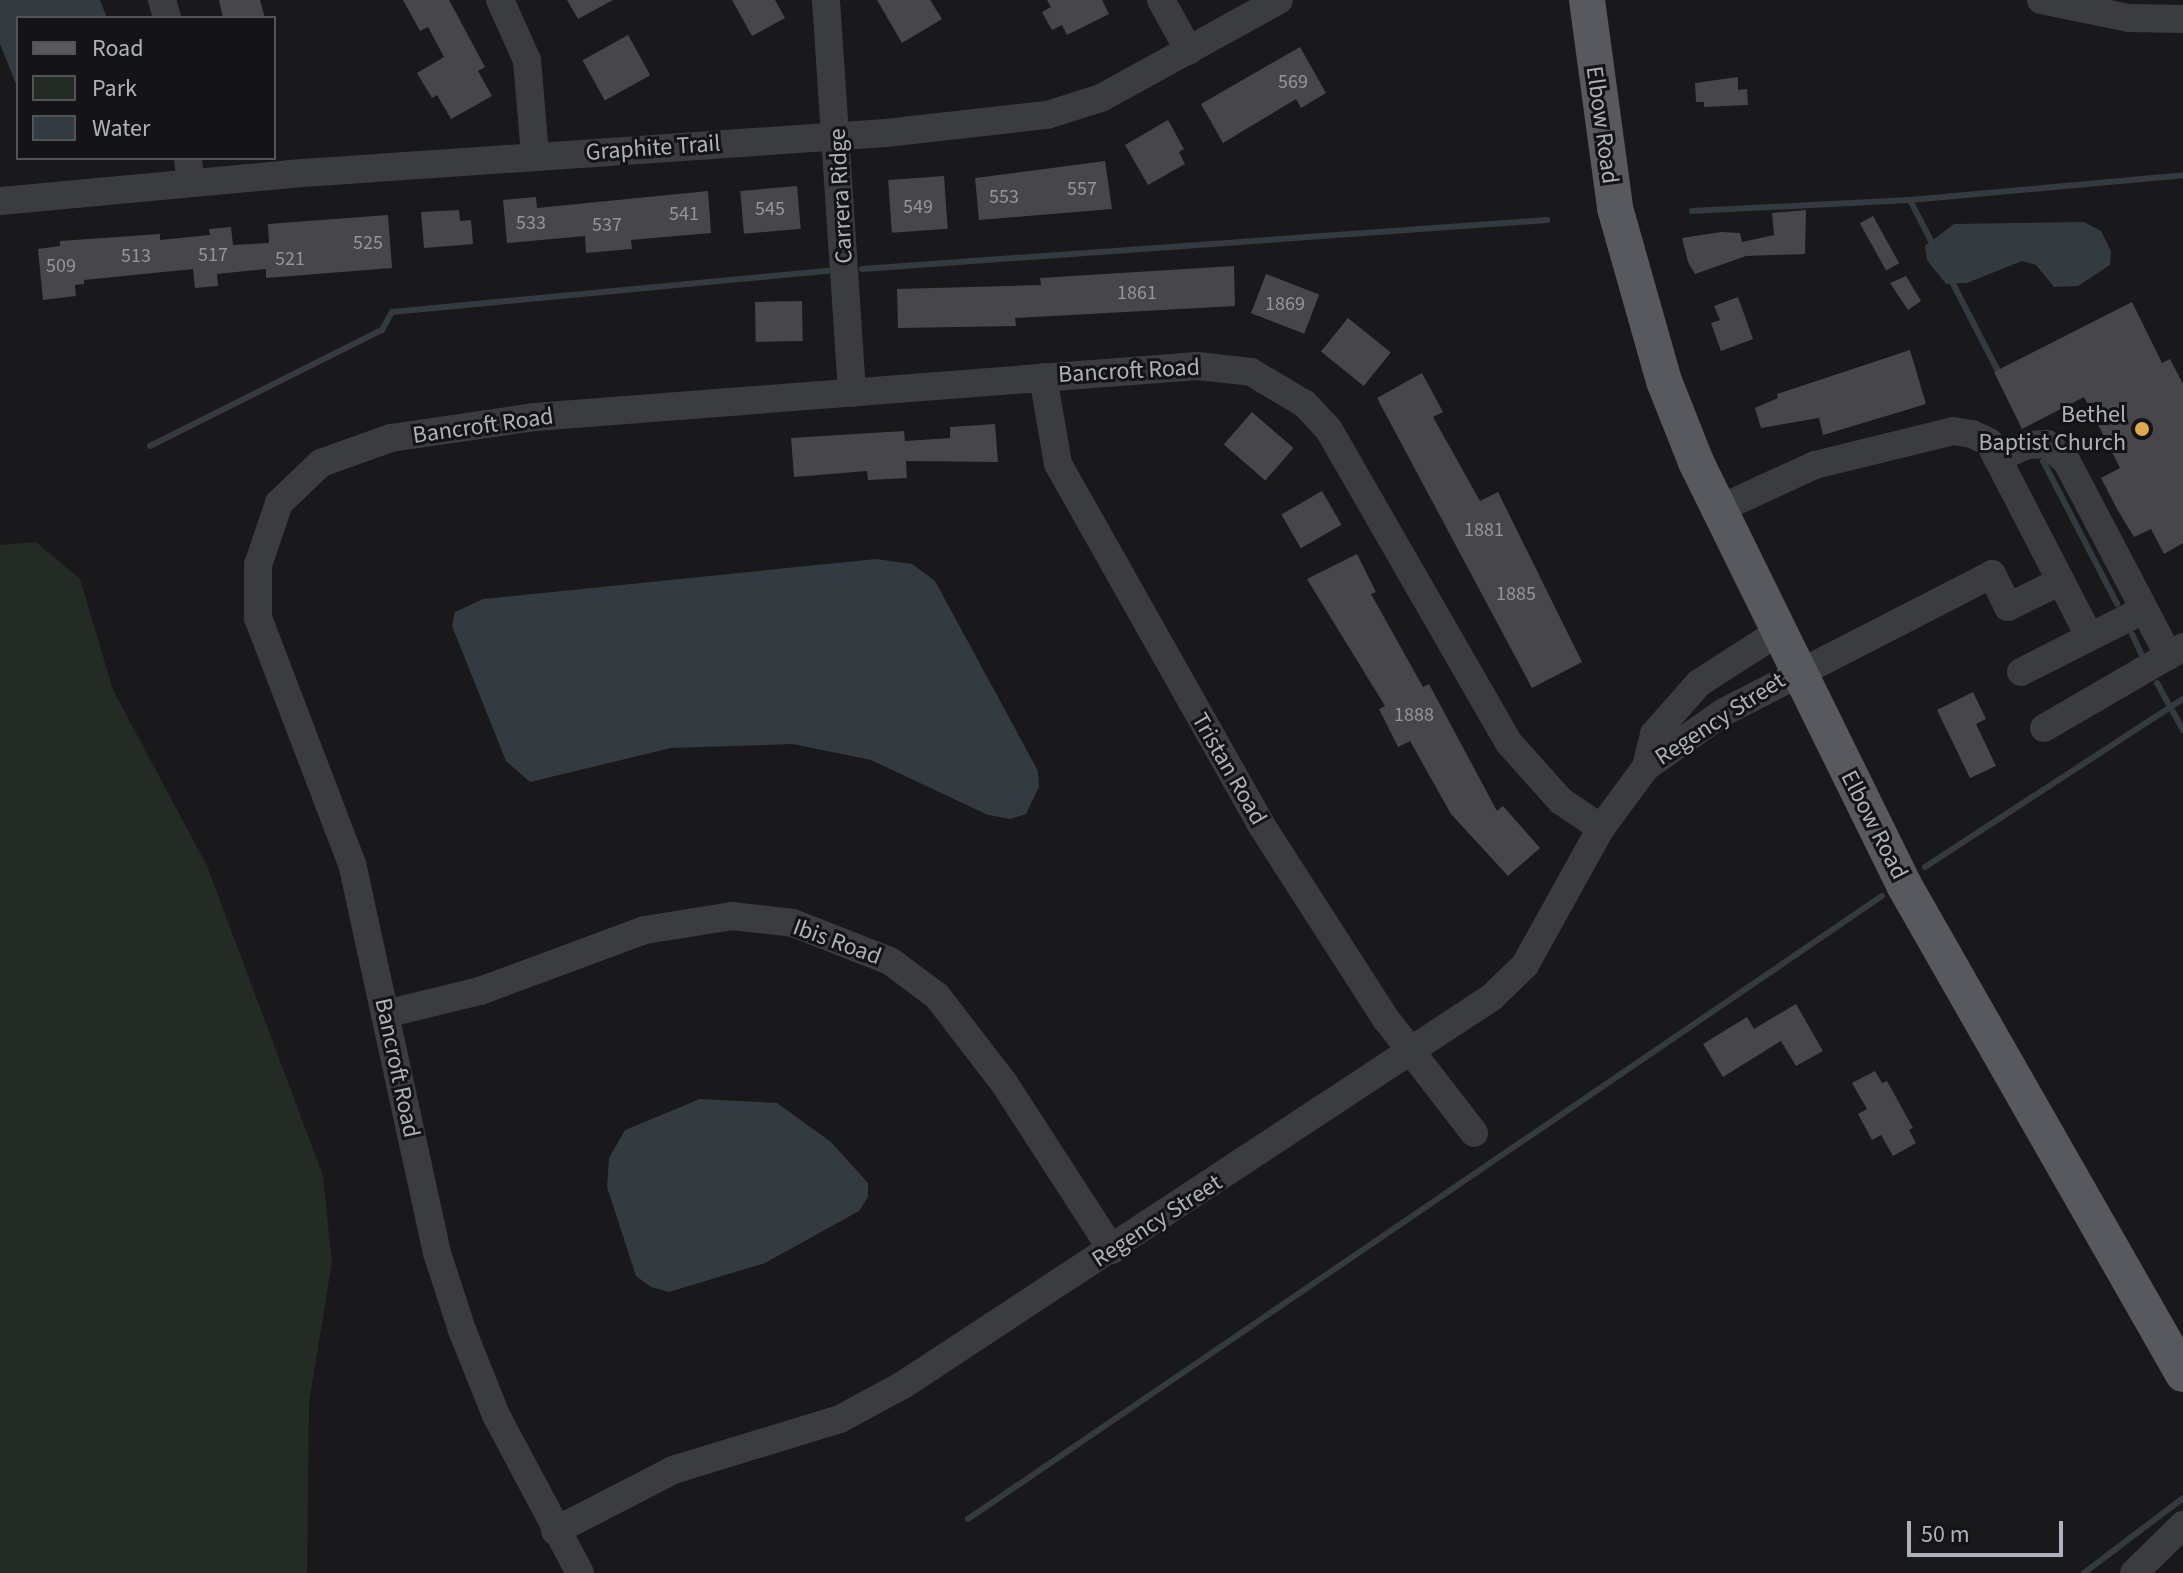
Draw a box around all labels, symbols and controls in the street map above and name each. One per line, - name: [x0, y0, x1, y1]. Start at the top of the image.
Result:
- legend: [16, 16, 276, 160]
- text: Road: [92, 31, 144, 66]
- street label: Elbow Road: [1579, 64, 1625, 186]
- house number: 569: [1278, 70, 1308, 94]
- text: Park: [92, 71, 137, 106]
- text: Water: [92, 111, 150, 146]
- street label: Carrera Ridge: [823, 128, 859, 264]
- street label: Graphite Trail: [585, 129, 721, 167]
- house number: 557: [1067, 177, 1097, 201]
- house number: 553: [989, 185, 1019, 209]
- house number: 549: [903, 195, 933, 219]
- house number: 545: [755, 197, 785, 221]
- house number: 541: [669, 202, 699, 226]
- house number: 533: [516, 211, 546, 235]
- house number: 537: [592, 213, 622, 237]
- house number: 525: [353, 231, 383, 255]
- house number: 517: [198, 243, 228, 267]
- house number: 513: [121, 244, 151, 268]
- house number: 521: [275, 247, 305, 271]
- house number: 509: [46, 254, 76, 278]
- house number: 1861: [1117, 281, 1157, 305]
- house number: 1869: [1265, 292, 1305, 316]
- street label: Bancroft Road: [1057, 353, 1201, 389]
- place label: Bethel Baptist Church: [1978, 401, 2126, 457]
- street label: Bancroft Road: [411, 402, 555, 450]
- marker: Bethel Baptist Church: [2133, 420, 2151, 438]
- house number: 1881: [1464, 518, 1504, 542]
- house number: 1885: [1496, 582, 1536, 606]
- street label: Regency Street: [1650, 666, 1790, 772]
- house number: 1888: [1394, 703, 1434, 727]
- street label: Tristan Road: [1185, 708, 1273, 830]
- street label: Elbow Road: [1834, 766, 1914, 884]
- street label: Ibis Road: [789, 913, 885, 971]
- street label: Bancroft Road: [368, 996, 426, 1140]
- street label: Regency Street: [1087, 1168, 1227, 1274]
- scale bar: [1911, 1505, 2067, 1555]
- text: 50 m: [1921, 1517, 1970, 1552]

